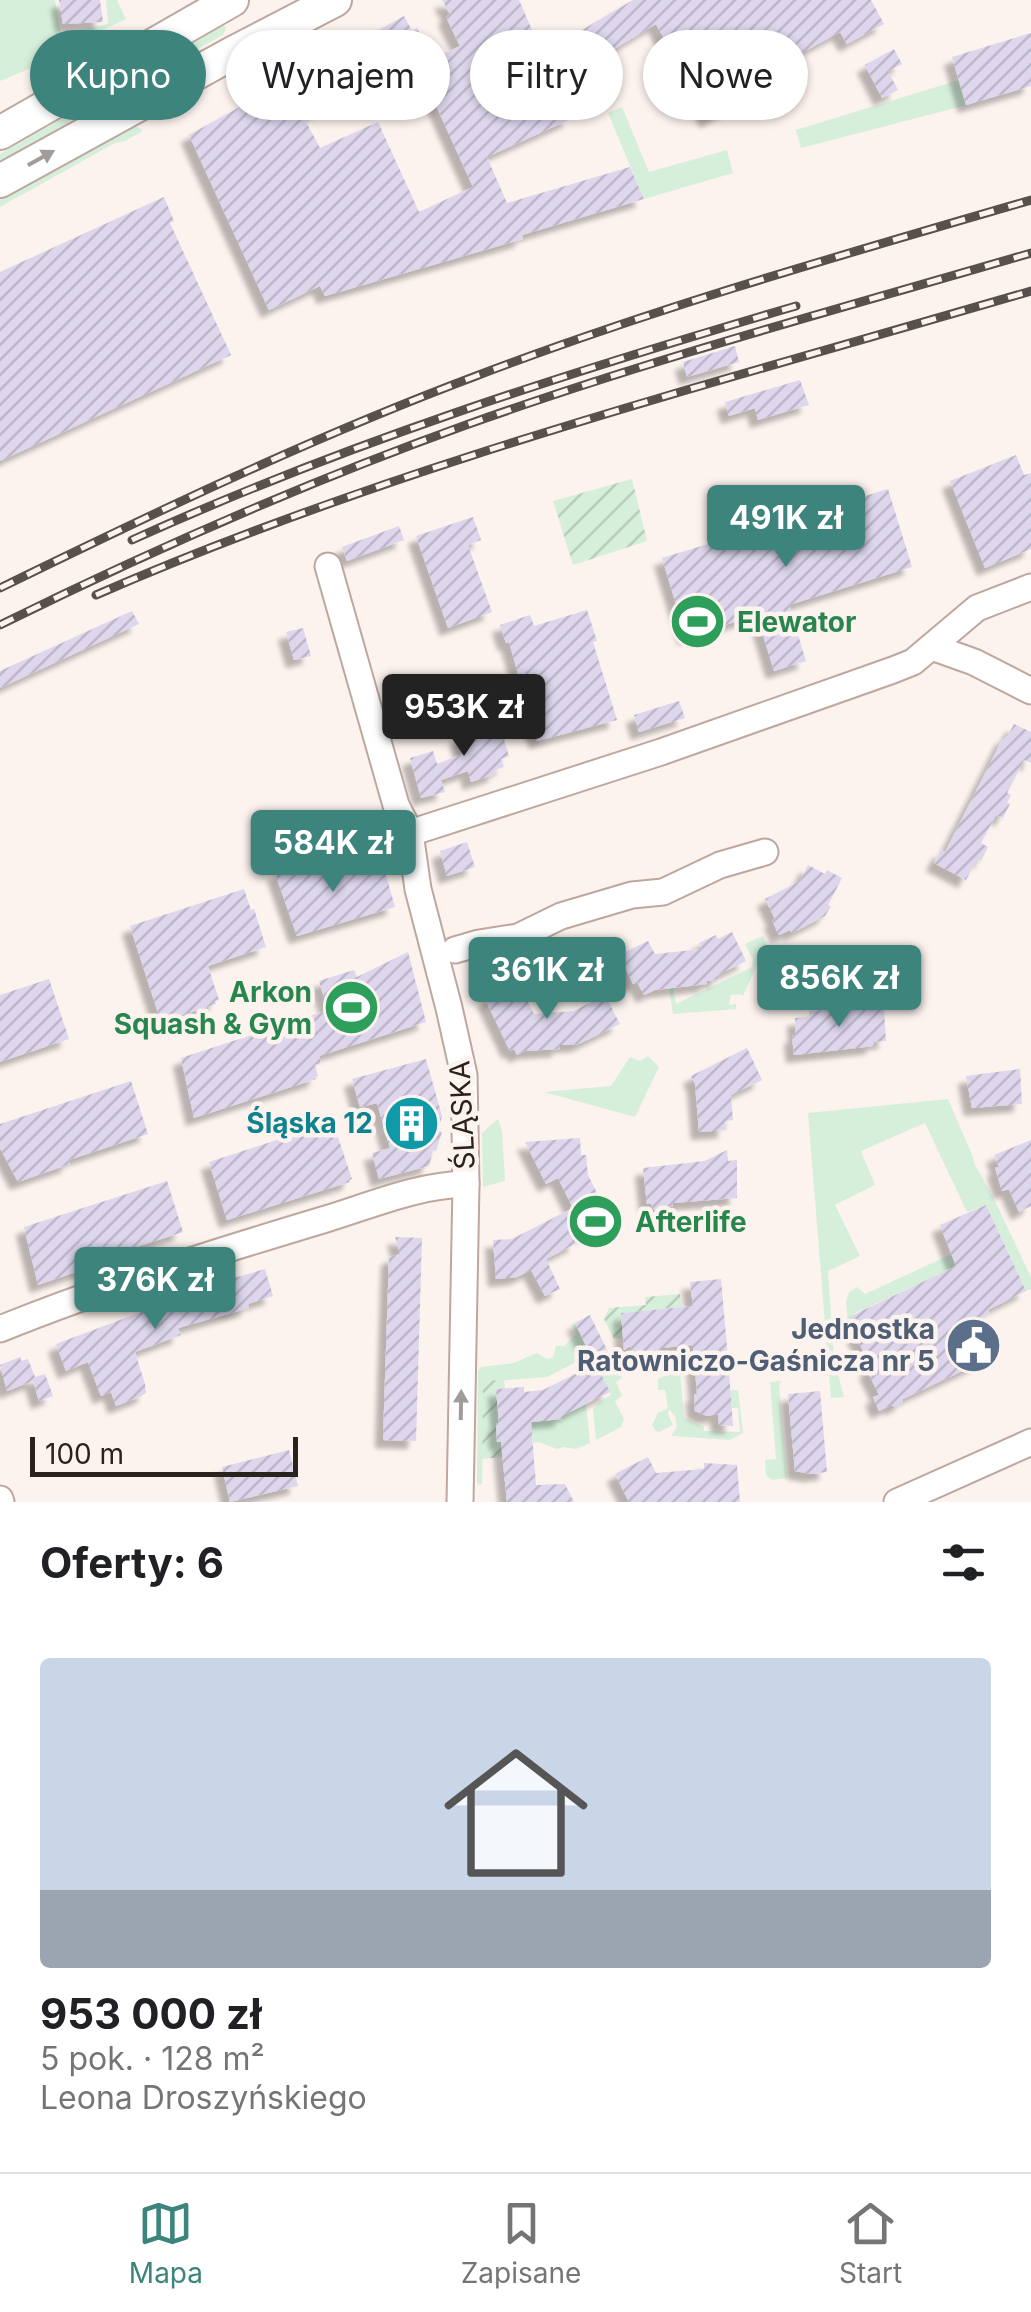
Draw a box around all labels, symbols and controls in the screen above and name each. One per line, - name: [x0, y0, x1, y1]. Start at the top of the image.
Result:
- chip: Kupno: [30, 30, 206, 120]
- chip: Wynajem: [226, 30, 450, 120]
- chip: Filtry: [470, 30, 623, 120]
- chip: Nowe: [643, 30, 808, 120]
- one-way arrow: [26, 150, 55, 167]
- pin: 491K zł: [694, 485, 878, 570]
- text: 491K zł: [729, 498, 843, 537]
- sports icon: Elewator: [668, 592, 728, 652]
- place label: Elewator: [737, 605, 856, 639]
- pin: 953K zł: [372, 674, 556, 759]
- text: 953K zł: [404, 687, 524, 726]
- pin: 584K zł: [241, 810, 425, 895]
- text: 584K zł: [273, 823, 393, 862]
- pin: 361K zł: [455, 937, 639, 1022]
- pin: 856K zł: [747, 945, 931, 1030]
- text: 361K zł: [491, 950, 603, 989]
- text: 856K zł: [779, 958, 899, 997]
- place label: Arkon Squash & Gym: [114, 975, 312, 1041]
- sports icon: Arkon Squash & Gym: [321, 978, 381, 1038]
- street label: ŚLĄSKA: [442, 1060, 482, 1170]
- building icon: Śląska 12: [382, 1093, 442, 1153]
- place label: Śląska 12: [246, 1106, 373, 1140]
- sports icon: Afterlife: [566, 1192, 626, 1252]
- place label: Afterlife: [635, 1205, 747, 1239]
- pin: 376K zł: [63, 1247, 247, 1332]
- text: 376K zł: [96, 1260, 214, 1299]
- place label: Jednostka Ratowniczo-Gaśnicza nr 5: [577, 1312, 935, 1378]
- public building icon: Jednostka Ratowniczo-Gaśnicza nr 5: [944, 1315, 1004, 1375]
- one-way arrow: [453, 1388, 469, 1420]
- scale bar: [30, 1432, 298, 1476]
- text: 100 m: [45, 1437, 124, 1471]
- icon: filters: [936, 1535, 991, 1590]
- text: Oferty: 6: [40, 1537, 224, 1588]
- icon: home: [426, 1723, 606, 1903]
- text: 953 000 zł: [40, 1988, 262, 2039]
- text: 5 pok. · 128 m²: [40, 2039, 265, 2078]
- text: Leona Droszyńskiego: [40, 2078, 367, 2117]
- tab: Mapa: [129, 2196, 203, 2290]
- tab: Zapisane: [461, 2196, 581, 2290]
- tab: Start: [839, 2196, 902, 2290]

